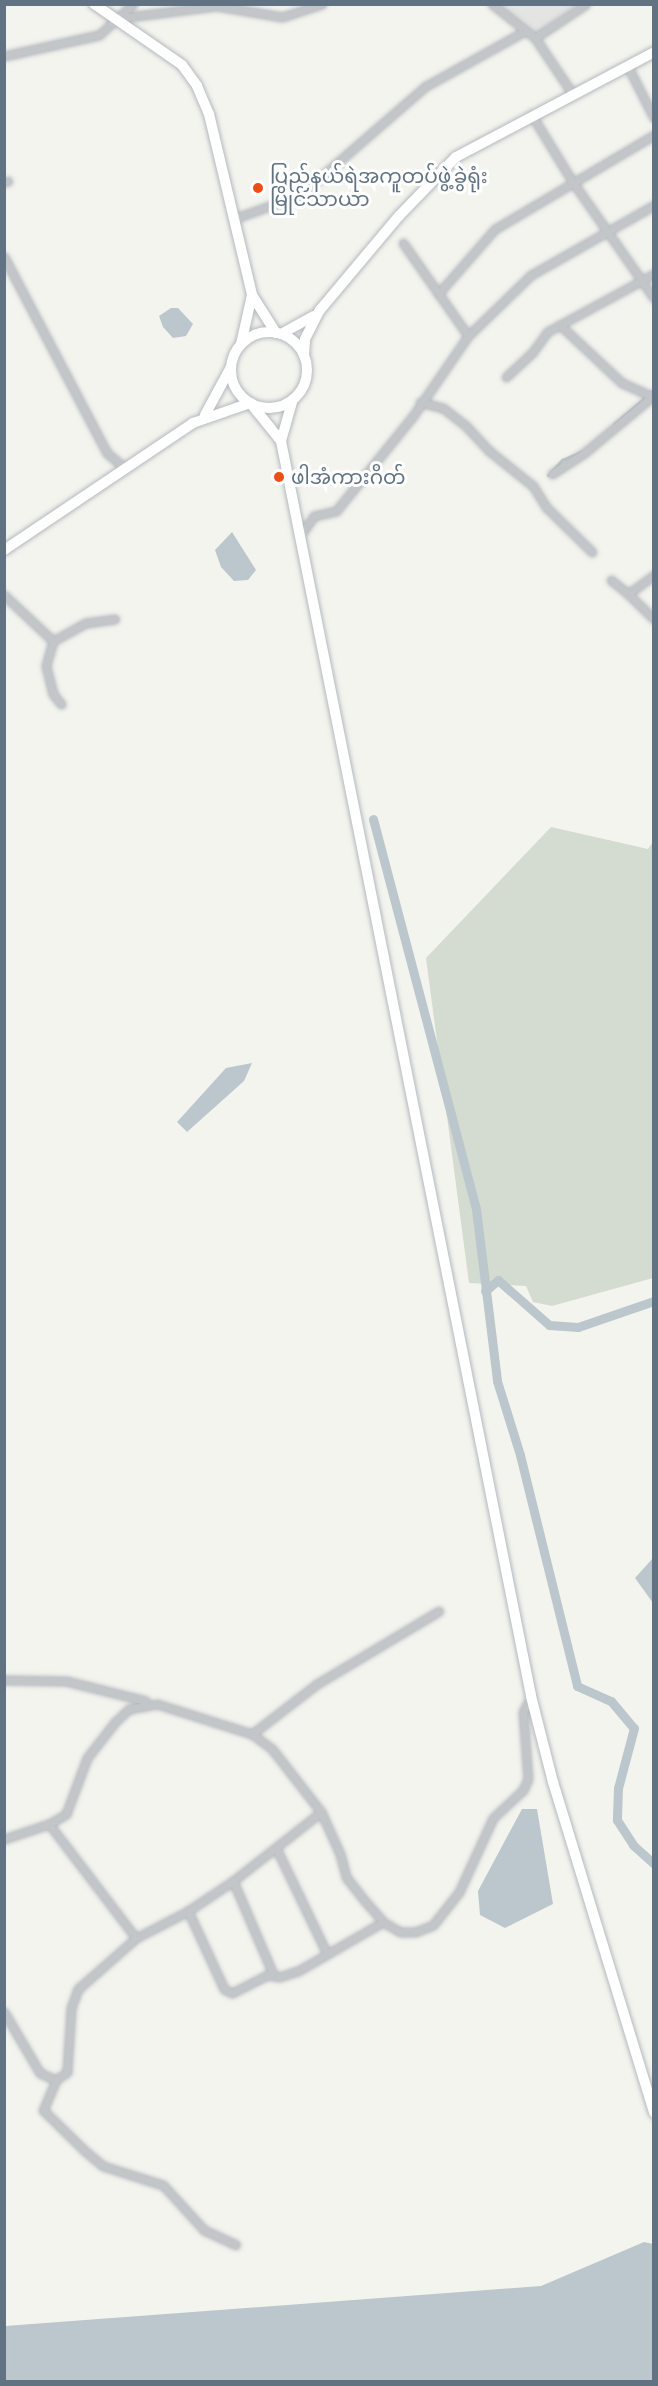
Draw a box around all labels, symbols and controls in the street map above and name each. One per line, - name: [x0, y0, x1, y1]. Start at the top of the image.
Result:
- place label: ပြည်နယ်ရဲအကူတပ်ဖွဲ့ခွဲရုံး မြိုင်သာယာ: [270, 164, 488, 211]
- marker: ပြည်နယ်ရဲအကူတပ်ဖွဲ့ခွဲရုံး မြိုင်သာယာ: [251, 181, 265, 195]
- place label: ဖါအံကားဂိတ်: [291, 465, 406, 489]
- marker: ဖါအံကားဂိတ်: [272, 470, 286, 484]

